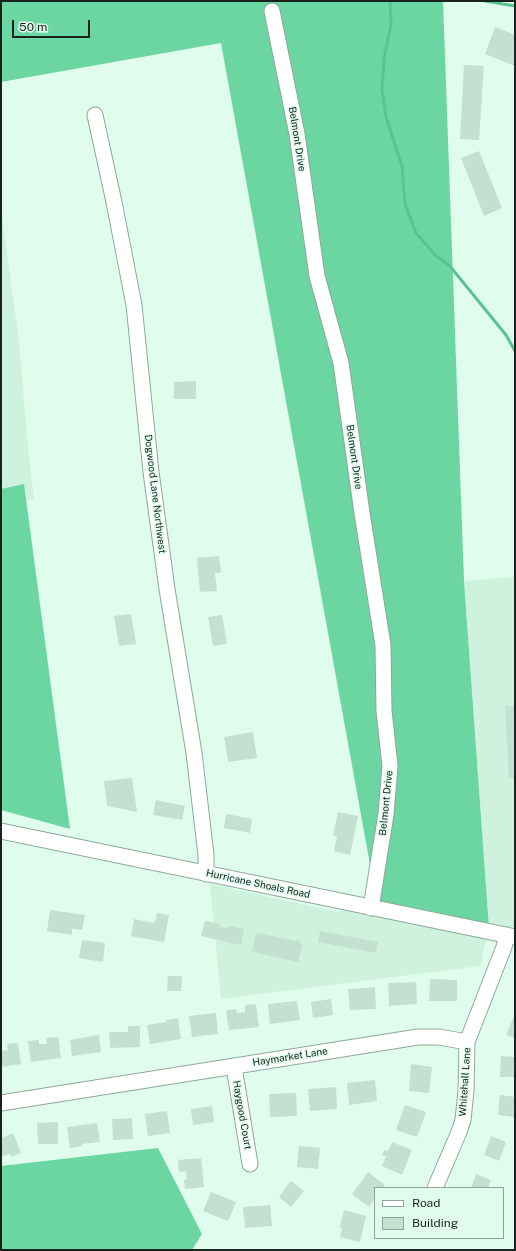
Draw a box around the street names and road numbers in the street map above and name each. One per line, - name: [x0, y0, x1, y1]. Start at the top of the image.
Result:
- street label: Belmont Drive: [286, 106, 308, 172]
- street label: Belmont Drive: [344, 424, 364, 490]
- street label: Dogwood Lane Northwest: [142, 434, 168, 554]
- street label: Belmont Drive: [377, 770, 395, 836]
- street label: Hurricane Shoals Road: [205, 867, 311, 901]
- street label: Haymarket Lane: [251, 1045, 329, 1069]
- street label: Whitehall Lane: [457, 1047, 473, 1117]
- street label: Haygood Court: [230, 1080, 254, 1150]

